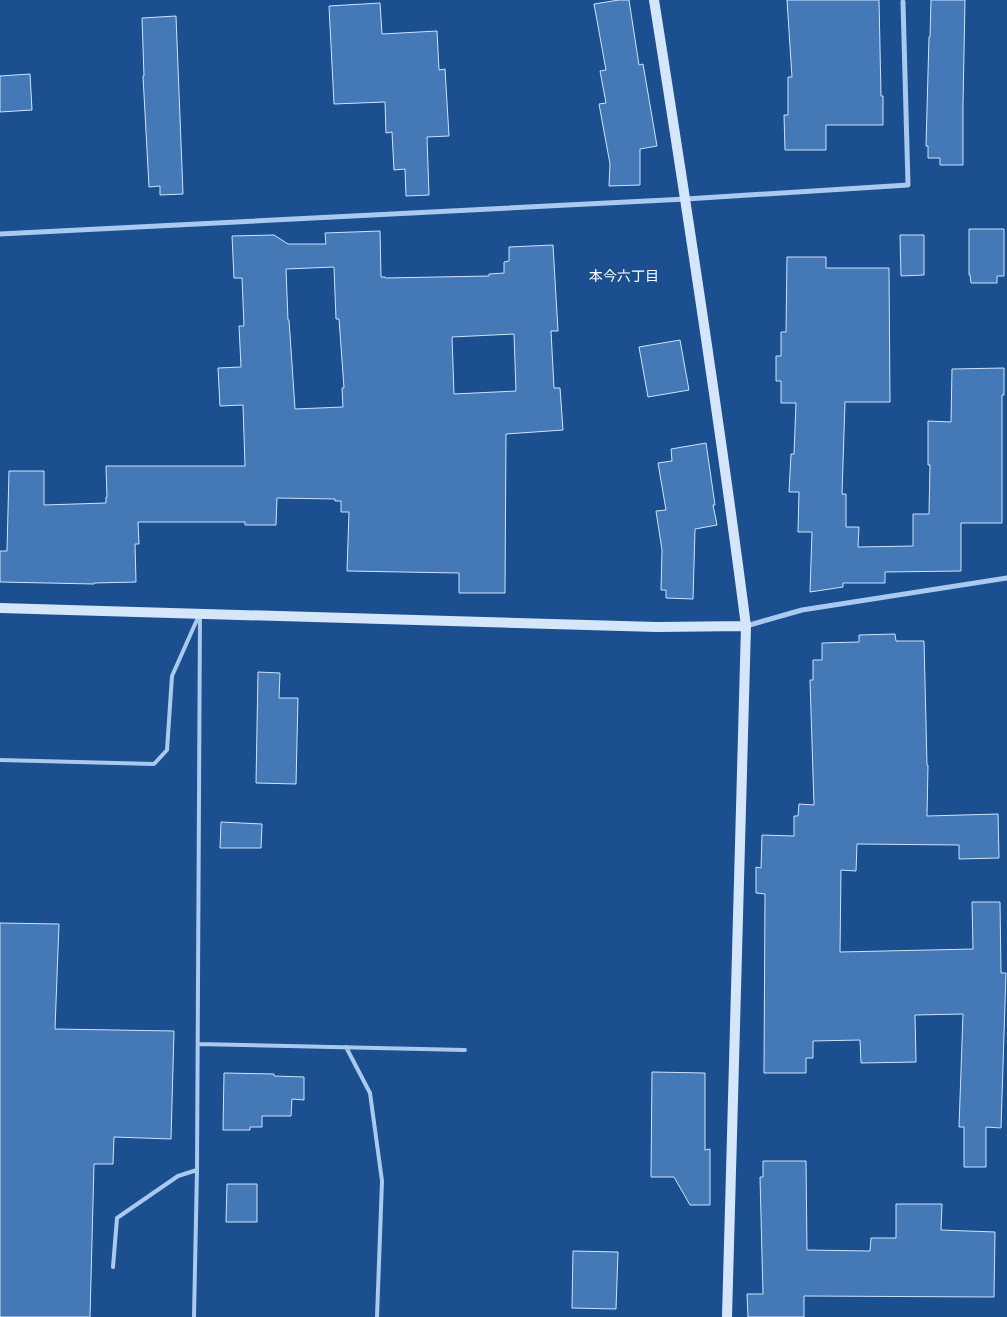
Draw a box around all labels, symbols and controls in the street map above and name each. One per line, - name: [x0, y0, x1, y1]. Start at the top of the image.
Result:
- district label: 本今六丁目: [589, 266, 659, 285]

